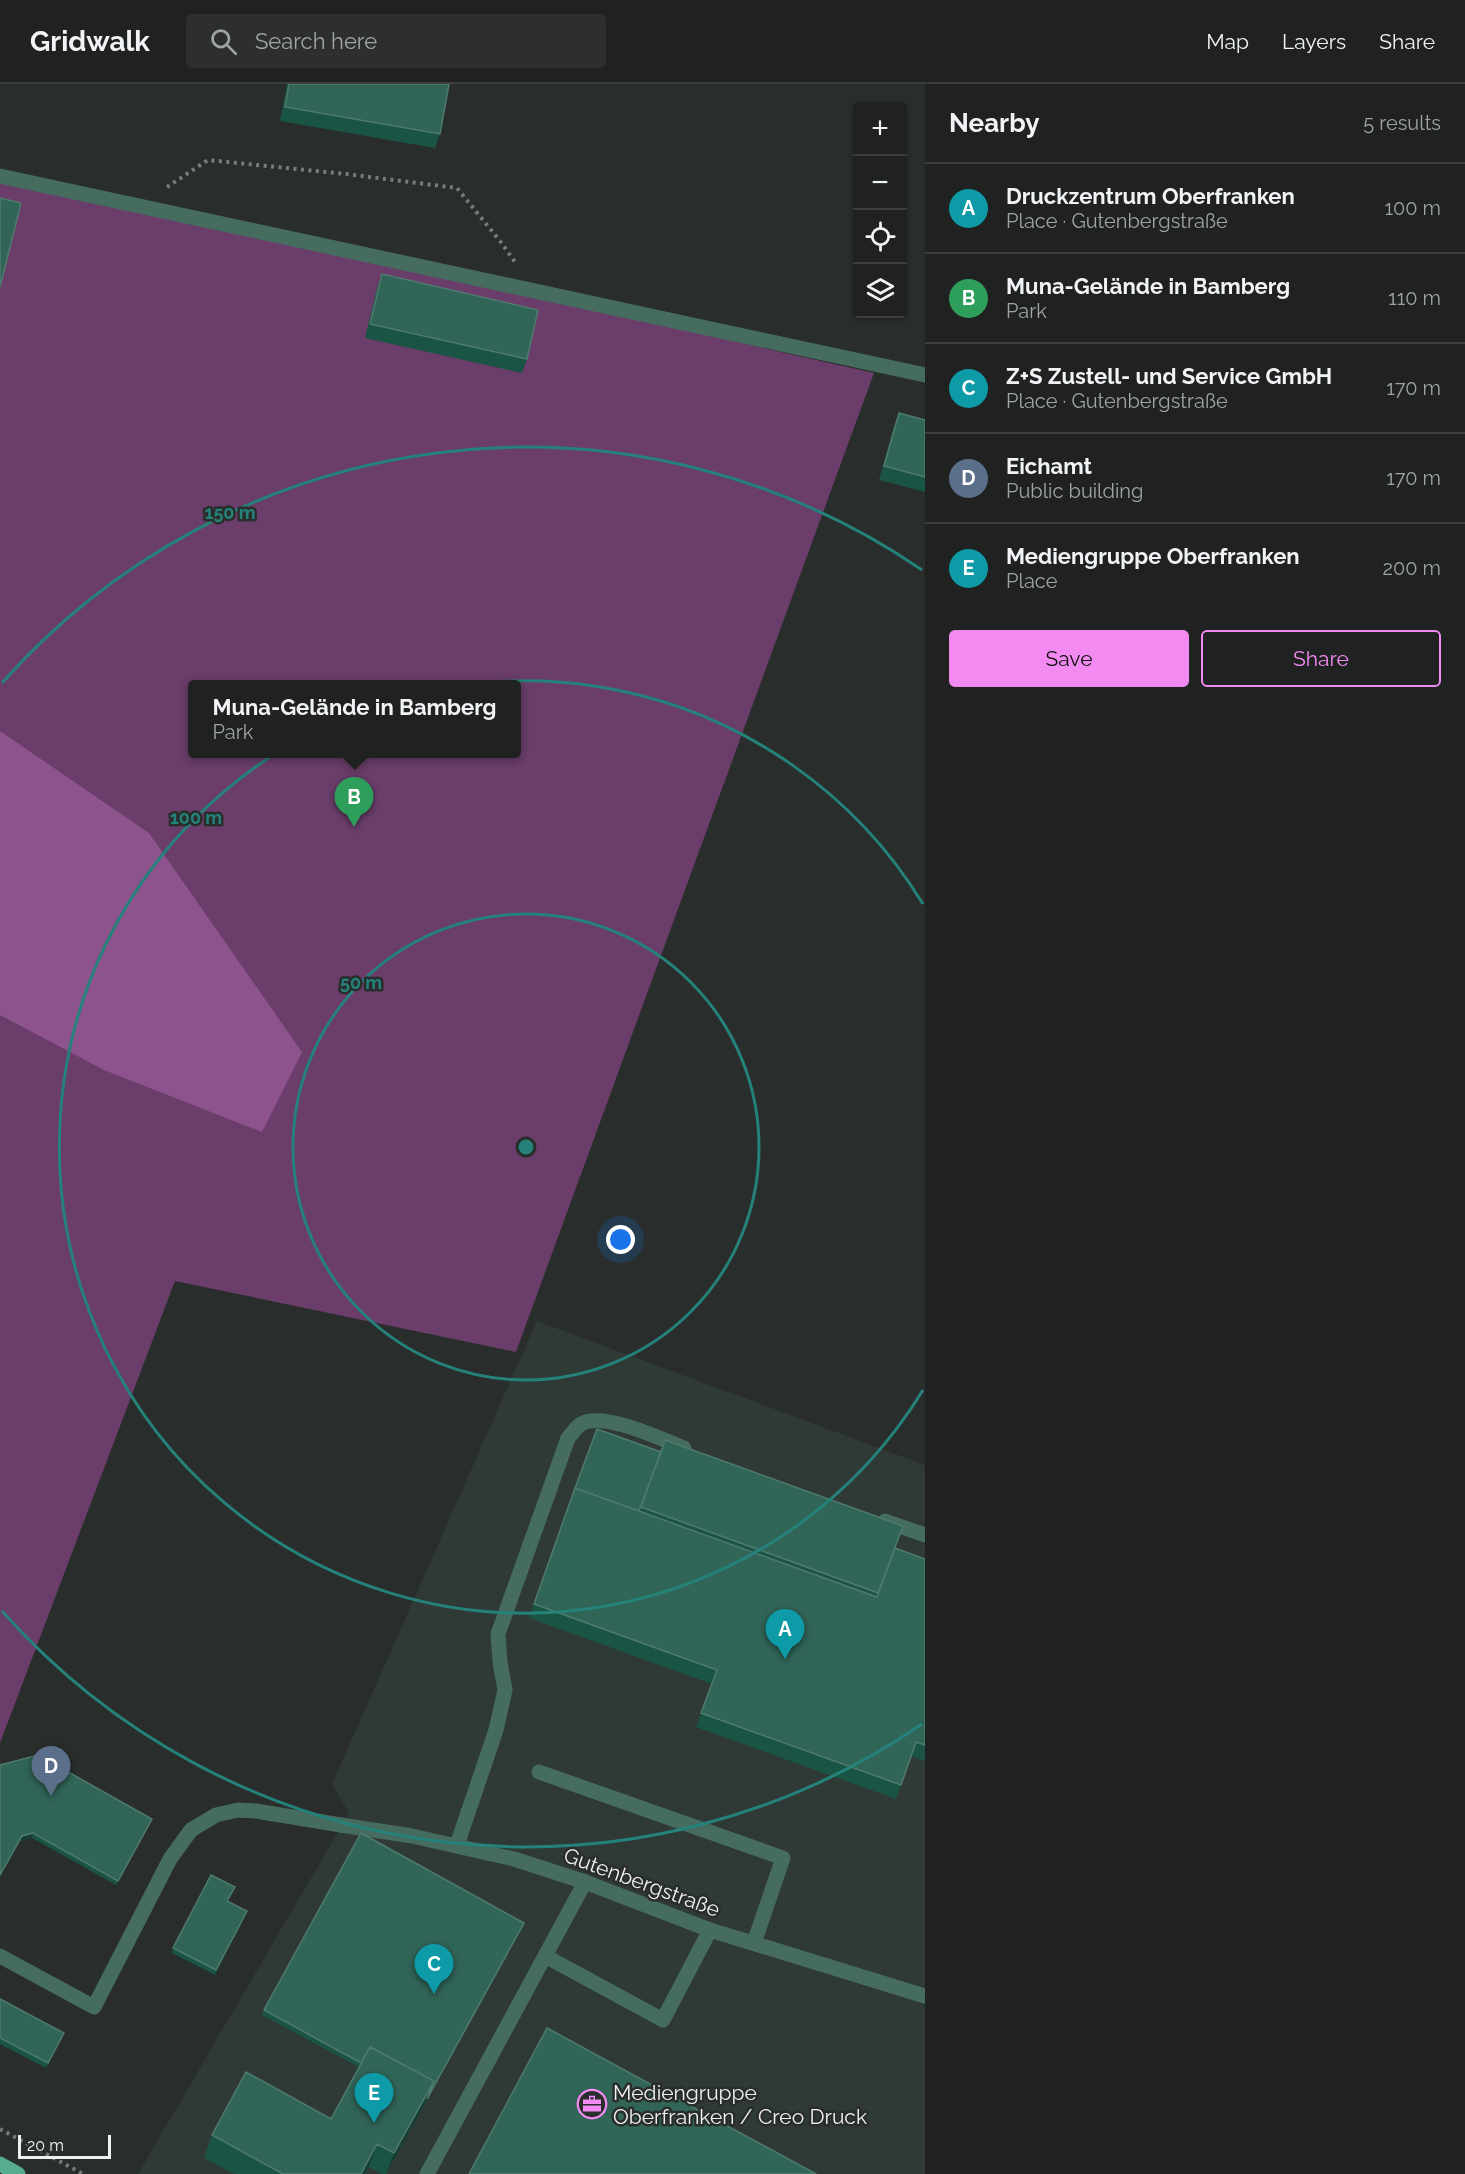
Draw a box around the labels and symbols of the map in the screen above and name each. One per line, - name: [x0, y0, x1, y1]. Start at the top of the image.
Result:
- text: 150 m: [205, 502, 256, 523]
- pin: B: [334, 778, 374, 827]
- text: 100 m: [170, 807, 222, 828]
- text: 50 m: [340, 972, 382, 993]
- centre of rings: [516, 1137, 536, 1157]
- your location: [606, 1225, 635, 1254]
- pin: A: [766, 1610, 804, 1659]
- pin: D: [32, 1746, 70, 1796]
- street label: Gutenbergstraße: [561, 1842, 723, 1922]
- pin: C: [414, 1944, 454, 1994]
- pin: E: [354, 2074, 394, 2123]
- place label: Mediengruppe Oberfranken / Creo Druck: [613, 2080, 867, 2129]
- office icon: Mediengruppe Oberfranken / Creo Druck: [576, 2088, 608, 2120]
- scale bar: [18, 2132, 111, 2160]

